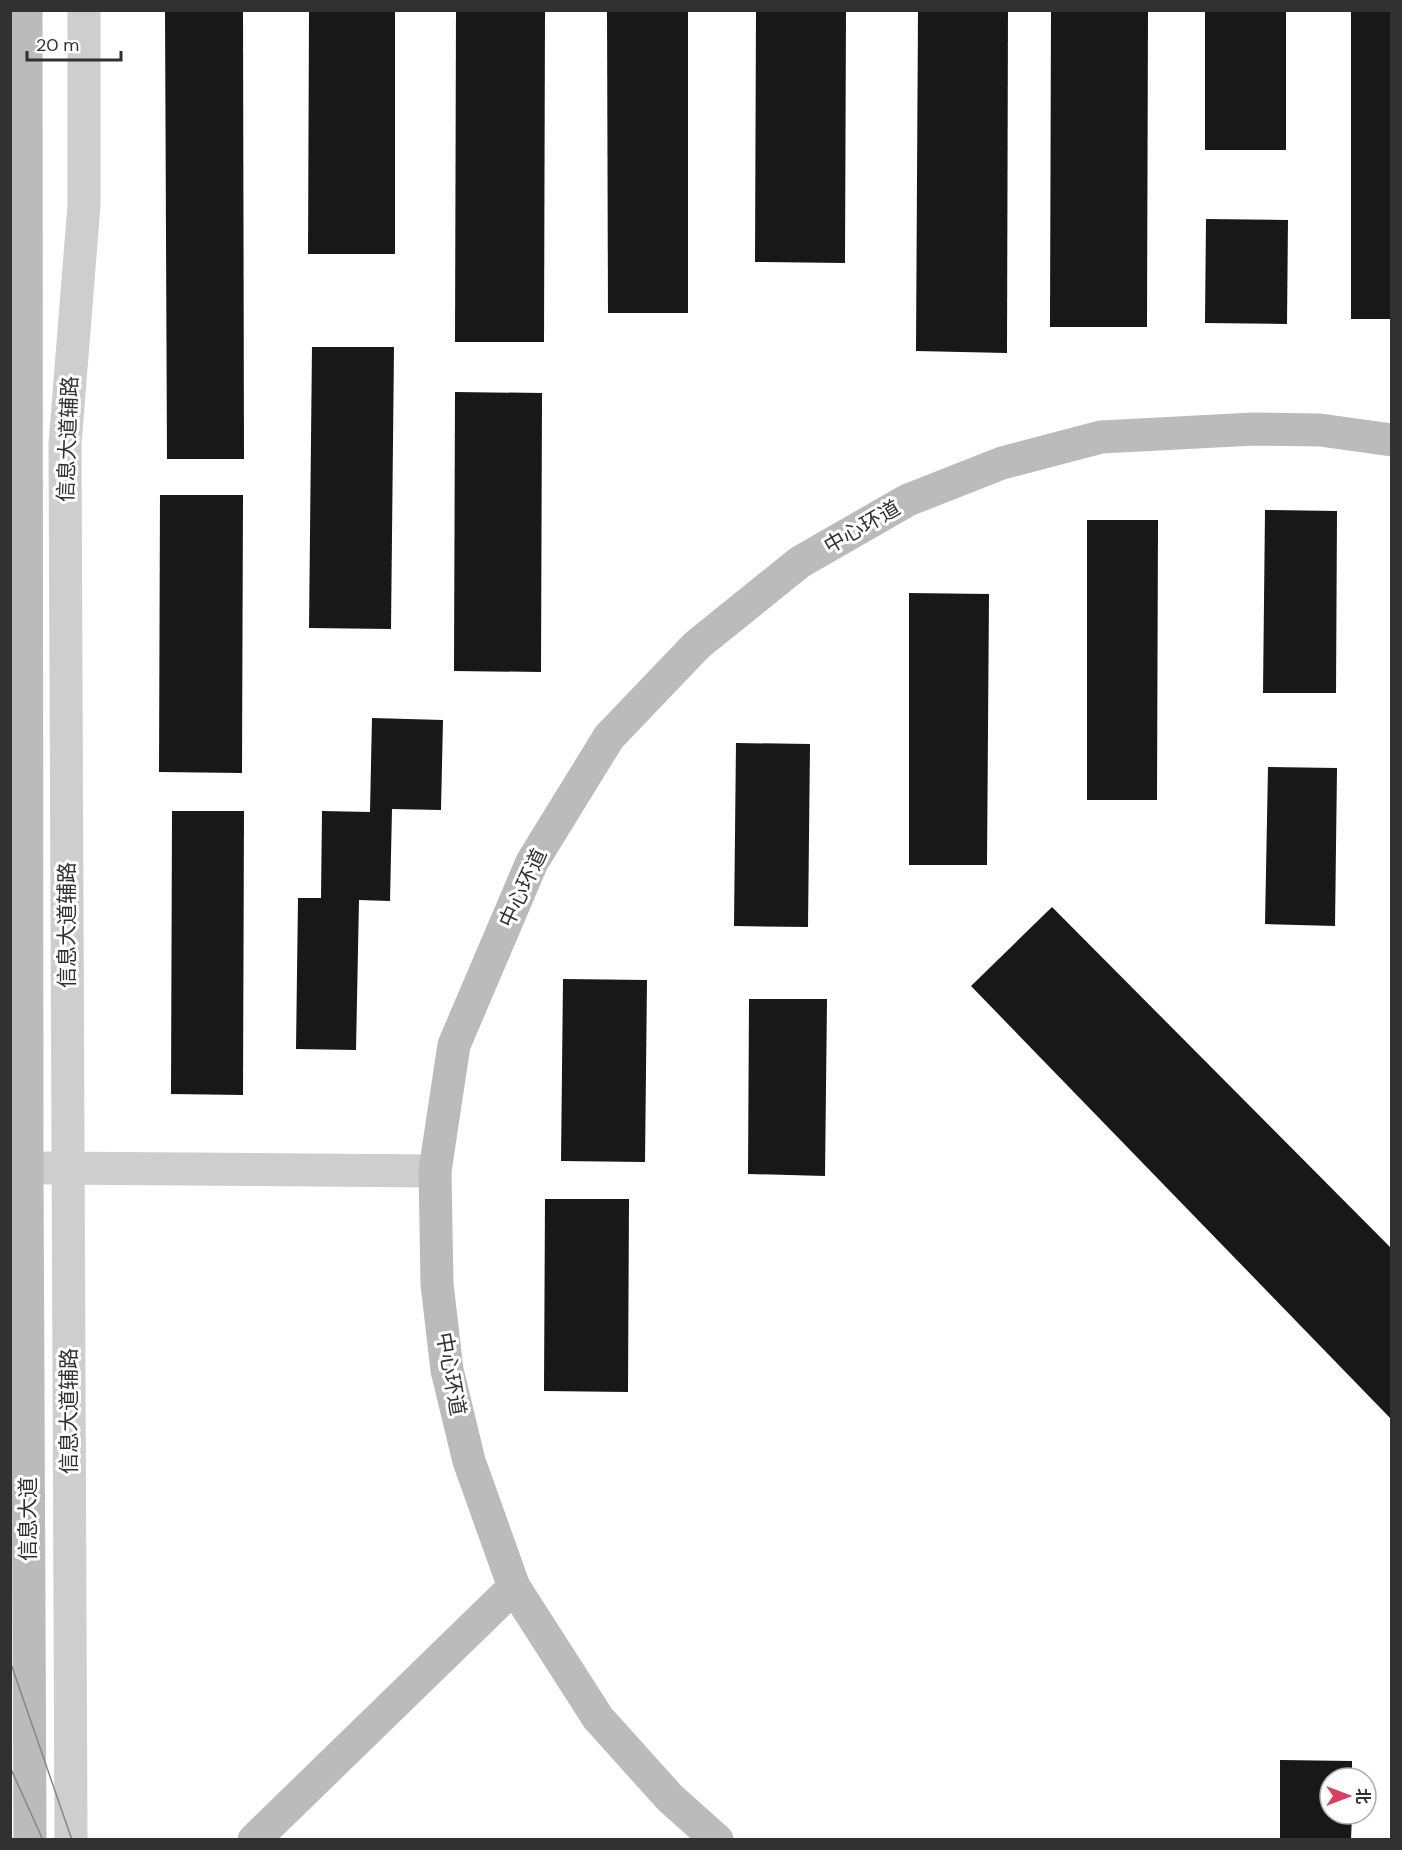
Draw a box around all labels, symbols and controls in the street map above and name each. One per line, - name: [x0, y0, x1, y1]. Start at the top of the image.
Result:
- scale bar: [27, 24, 122, 62]
- text: 20 m: [36, 33, 79, 57]
- street label: 信息大道辅路: [52, 376, 84, 502]
- street label: 中心环道: [819, 494, 905, 560]
- street label: 中心环道: [493, 844, 553, 932]
- street label: 信息大道辅路: [53, 862, 81, 988]
- street label: 中心环道: [430, 1330, 472, 1418]
- street label: 信息大道辅路: [55, 1348, 83, 1474]
- street label: 信息大道: [14, 1477, 42, 1561]
- north arrow: [1318, 1766, 1378, 1826]
- text: 北: [1352, 1788, 1373, 1804]

